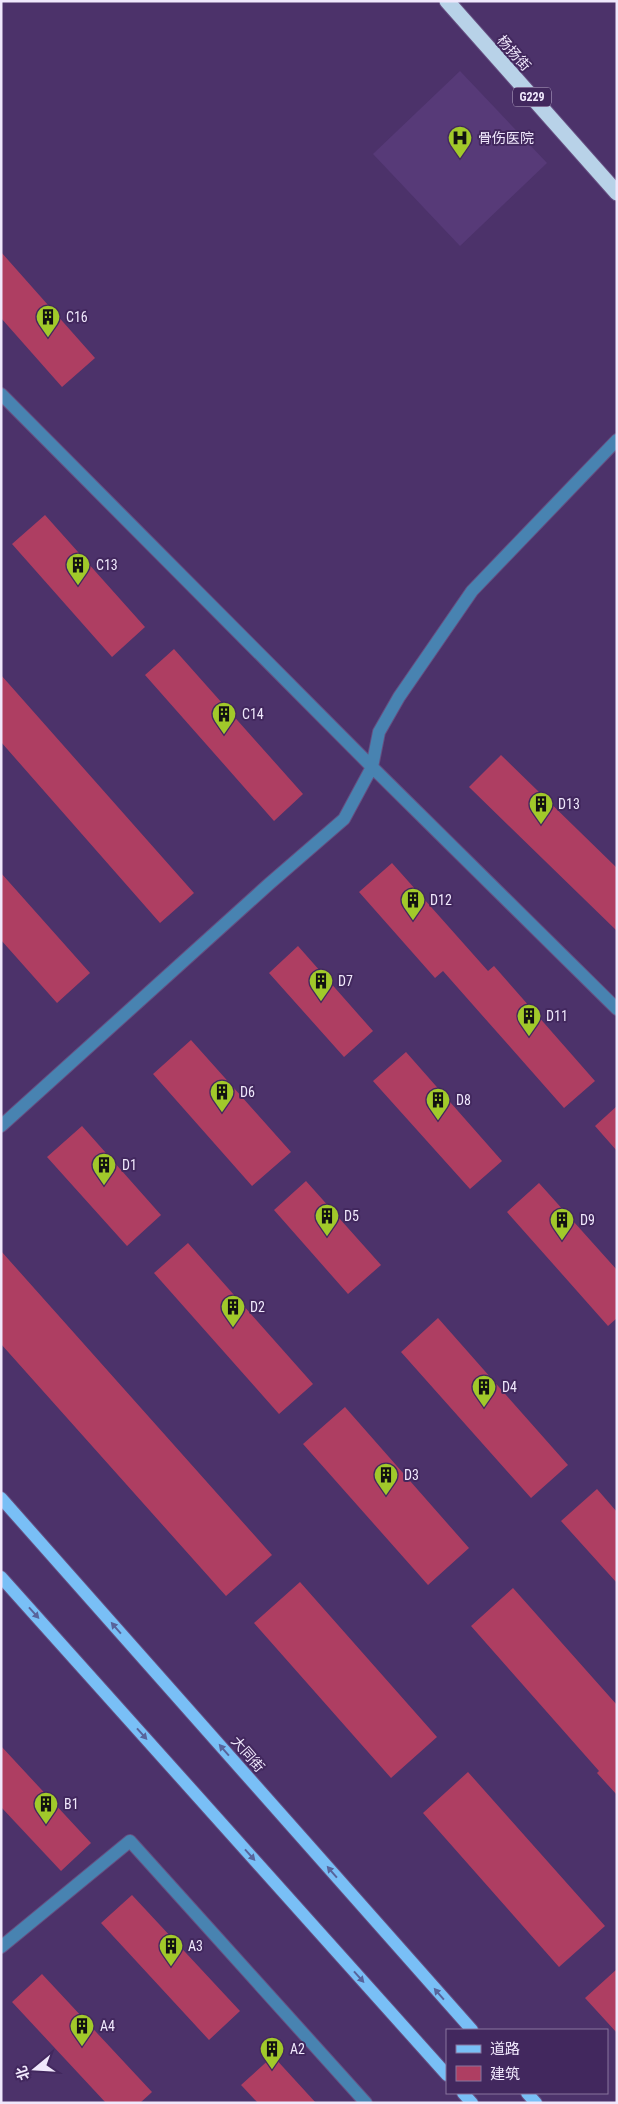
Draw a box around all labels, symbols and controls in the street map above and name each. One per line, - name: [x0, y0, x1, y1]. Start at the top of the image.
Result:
- street label: 杨扬街: [494, 32, 534, 74]
- road number: G229: [513, 88, 551, 106]
- hospital icon: 骨伤医院: [447, 125, 473, 159]
- place label: 骨伤医院: [478, 130, 534, 146]
- building icon: C16: [35, 304, 61, 338]
- place label: C16: [66, 309, 88, 325]
- building icon: C13: [65, 552, 91, 586]
- place label: C13: [96, 557, 118, 573]
- building icon: C14: [211, 701, 237, 735]
- place label: C14: [242, 706, 264, 722]
- building icon: D13: [528, 791, 554, 825]
- place label: D13: [558, 796, 580, 812]
- building icon: D12: [400, 887, 426, 921]
- place label: D12: [430, 892, 452, 908]
- building icon: D7: [308, 968, 334, 1002]
- place label: D7: [338, 973, 353, 989]
- building icon: D11: [516, 1003, 542, 1037]
- place label: D11: [546, 1008, 568, 1024]
- building icon: D6: [209, 1079, 235, 1113]
- place label: D6: [240, 1084, 255, 1100]
- building icon: D8: [425, 1087, 451, 1121]
- place label: D8: [456, 1092, 471, 1108]
- building icon: D1: [91, 1152, 117, 1186]
- place label: D1: [122, 1157, 137, 1173]
- building icon: D5: [314, 1203, 340, 1237]
- building icon: D9: [549, 1207, 575, 1241]
- place label: D5: [344, 1208, 359, 1224]
- place label: D9: [580, 1212, 595, 1228]
- building icon: D2: [220, 1294, 246, 1328]
- place label: D2: [250, 1299, 265, 1315]
- building icon: D4: [471, 1374, 497, 1408]
- place label: D4: [502, 1379, 517, 1395]
- building icon: D3: [373, 1462, 399, 1496]
- place label: D3: [404, 1467, 419, 1483]
- one-way arrow: [28, 1607, 40, 1619]
- one-way arrow: [111, 1622, 122, 1635]
- one-way arrow: [136, 1728, 148, 1740]
- street label: 大同街: [228, 1733, 268, 1775]
- one-way arrow: [218, 1745, 230, 1757]
- building icon: B1: [33, 1791, 59, 1825]
- place label: B1: [64, 1796, 79, 1812]
- one-way arrow: [245, 1849, 256, 1862]
- one-way arrow: [326, 1866, 337, 1879]
- building icon: A3: [158, 1933, 184, 1967]
- place label: A3: [188, 1938, 203, 1954]
- one-way arrow: [353, 1970, 365, 1982]
- one-way arrow: [433, 1988, 445, 2000]
- building icon: A4: [69, 2013, 95, 2047]
- place label: A4: [100, 2018, 115, 2034]
- legend: [446, 2029, 608, 2094]
- building icon: A2: [259, 2036, 285, 2070]
- text: 道路: [490, 2040, 520, 2058]
- place label: A2: [290, 2041, 305, 2057]
- north arrow: [10, 2044, 60, 2094]
- text: 北: [13, 2064, 32, 2082]
- text: 建筑: [490, 2065, 520, 2083]

